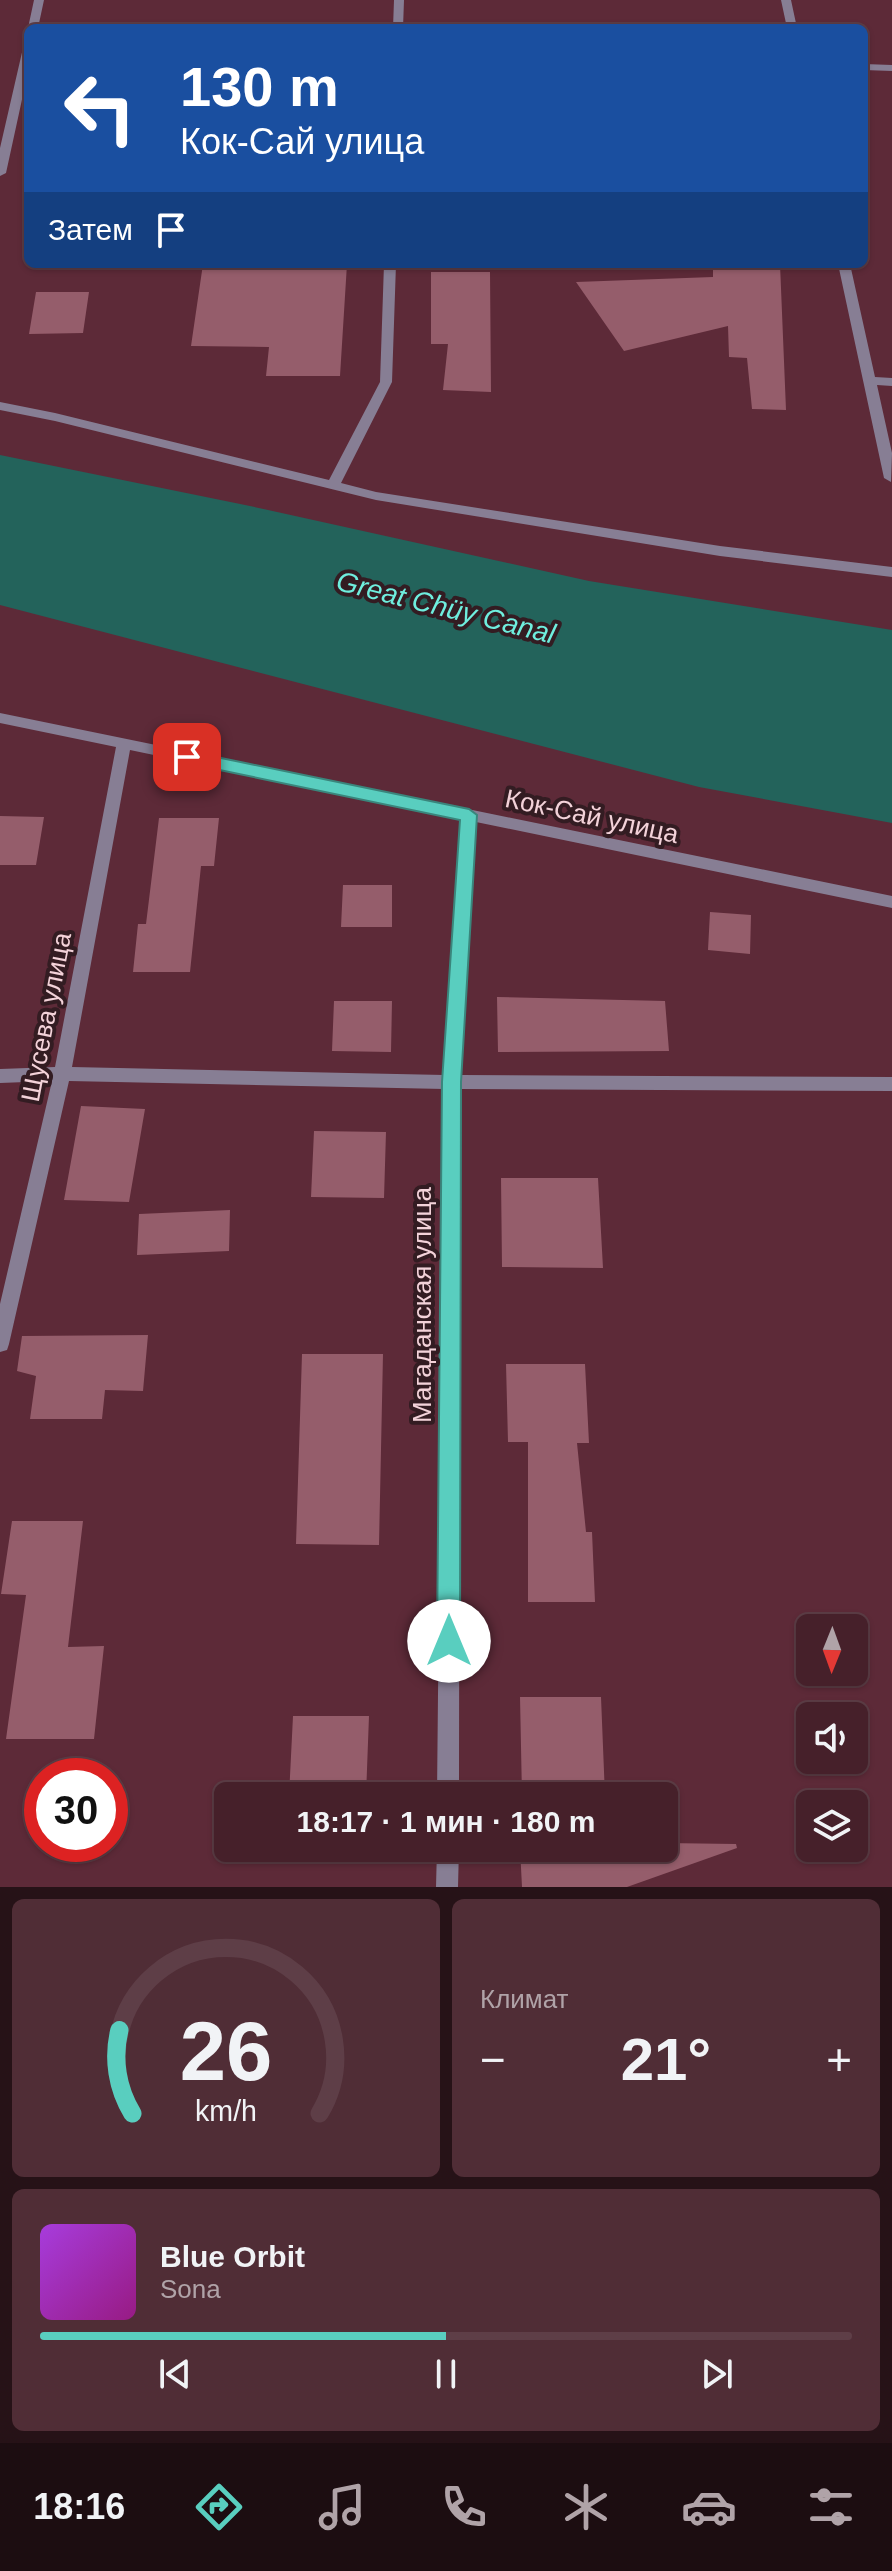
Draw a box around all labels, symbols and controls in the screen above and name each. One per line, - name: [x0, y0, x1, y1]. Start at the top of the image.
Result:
- text: 130 m: [180, 55, 339, 118]
- icon: left: [48, 56, 152, 160]
- text: Кок-Сай улица: [180, 121, 424, 162]
- icon: arrive: [149, 208, 193, 252]
- text: Затем: [48, 213, 133, 246]
- water label: Great Chüy Canal: [333, 565, 559, 650]
- pin: [153, 723, 221, 791]
- icon: arrive: [165, 735, 209, 779]
- street label: Кок-Сай улица: [503, 783, 682, 849]
- street label: Щусева улица: [15, 929, 77, 1104]
- street label: Магаданская улица: [407, 1186, 437, 1423]
- position arrow: [407, 1599, 491, 1683]
- north arrow: [796, 1614, 868, 1686]
- map controls: [796, 1614, 868, 1862]
- button: sound: [796, 1702, 868, 1774]
- speed limit sign: 30: [24, 1758, 128, 1862]
- button: layers: [796, 1790, 868, 1862]
- text: 18:17 · 1 мин · 180 m: [297, 1805, 595, 1838]
- text: Климат: [480, 1984, 569, 2014]
- text: 26: [180, 2005, 272, 2098]
- text: 21°: [621, 2026, 711, 2093]
- text: −: [480, 2035, 506, 2084]
- text: +: [826, 2035, 852, 2084]
- text: km/h: [195, 2095, 257, 2127]
- text: Blue Orbit: [160, 2240, 305, 2273]
- text: Sona: [160, 2274, 221, 2304]
- icon: previous: [153, 2352, 197, 2396]
- icon: pause: [424, 2352, 468, 2396]
- icon: next: [695, 2352, 739, 2396]
- icon: directions: [191, 2479, 247, 2535]
- icon: music: [314, 2479, 370, 2535]
- icon: phone: [436, 2479, 492, 2535]
- icon: climate: [558, 2479, 614, 2535]
- icon: car: [681, 2479, 737, 2535]
- icon: filters: [803, 2479, 859, 2535]
- text: 18:16: [33, 2486, 125, 2527]

